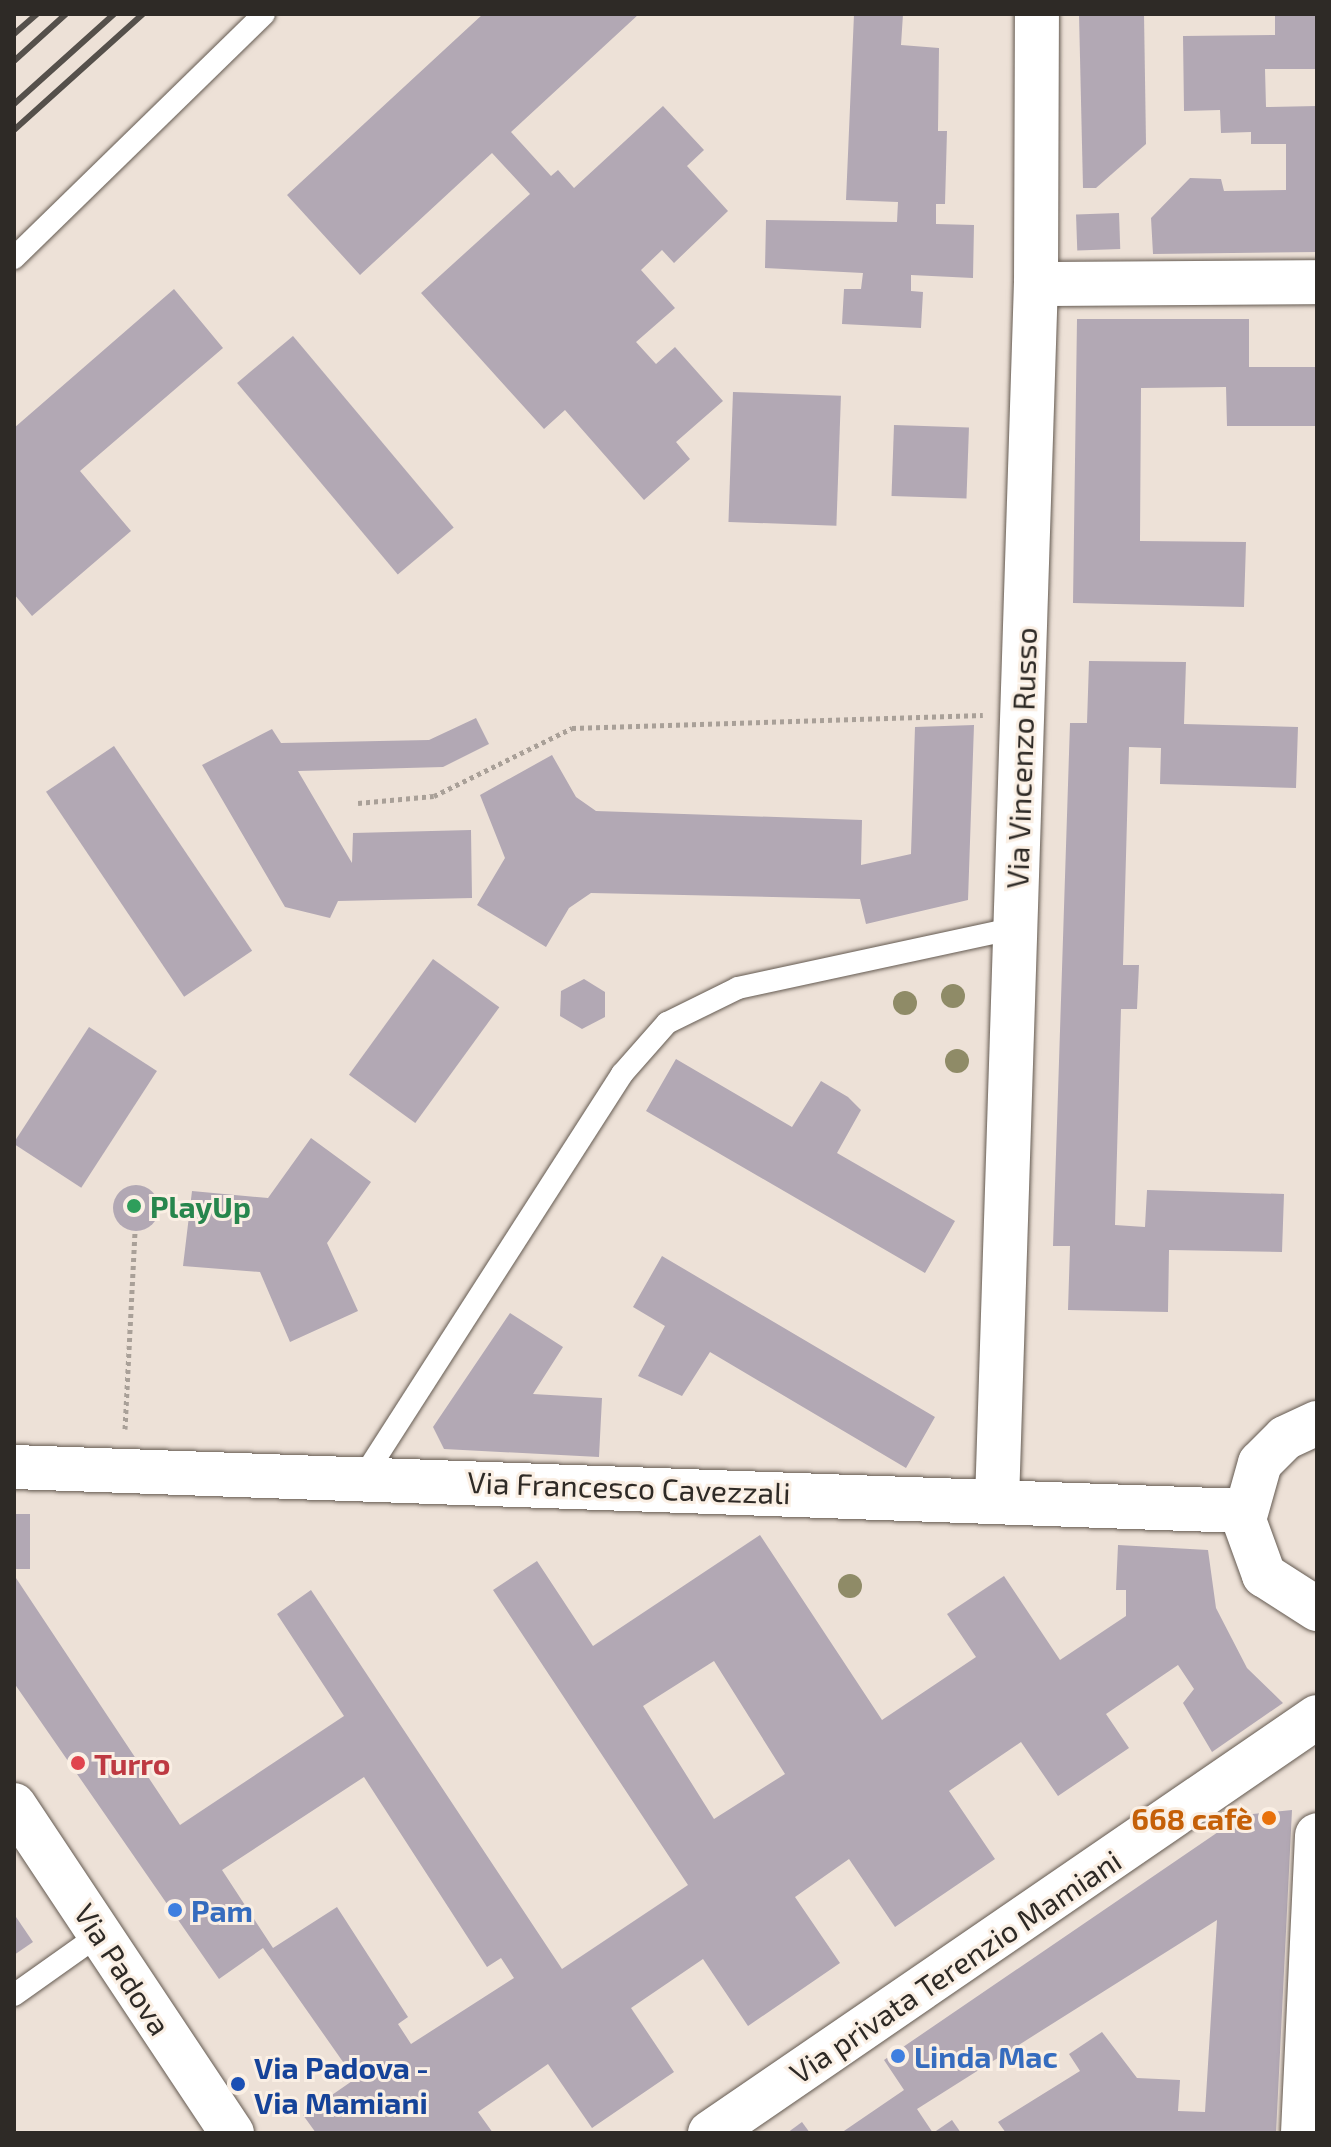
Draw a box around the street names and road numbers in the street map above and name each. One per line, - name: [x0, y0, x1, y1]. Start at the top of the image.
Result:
- street label: Via Vincenzo Russo: [998, 626, 1044, 890]
- street label: Via Francesco Cavezzali: [467, 1463, 791, 1511]
- street label: Via privata Terenzio Mamiani: [782, 1841, 1128, 2091]
- street label: Via Padova: [67, 1897, 179, 2041]

